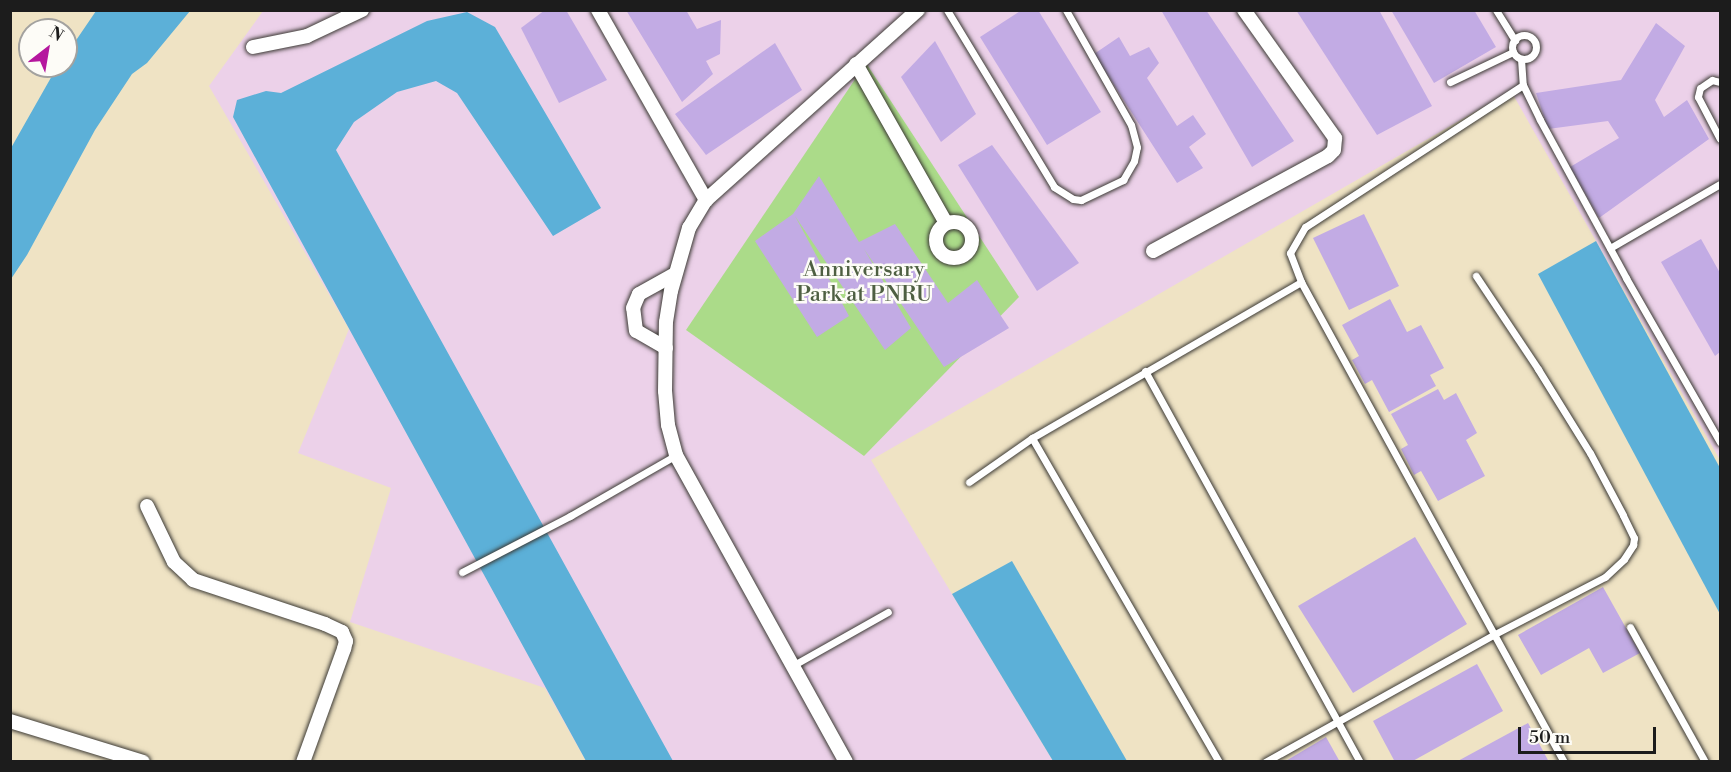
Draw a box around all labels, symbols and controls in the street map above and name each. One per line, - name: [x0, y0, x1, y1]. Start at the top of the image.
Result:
- north arrow: [18, 18, 78, 78]
- text: N: [46, 22, 67, 46]
- park label: Anniversary Park at PNRU: [796, 256, 932, 308]
- scale bar: [1521, 715, 1659, 753]
- text: 50 m: [1529, 726, 1570, 749]

